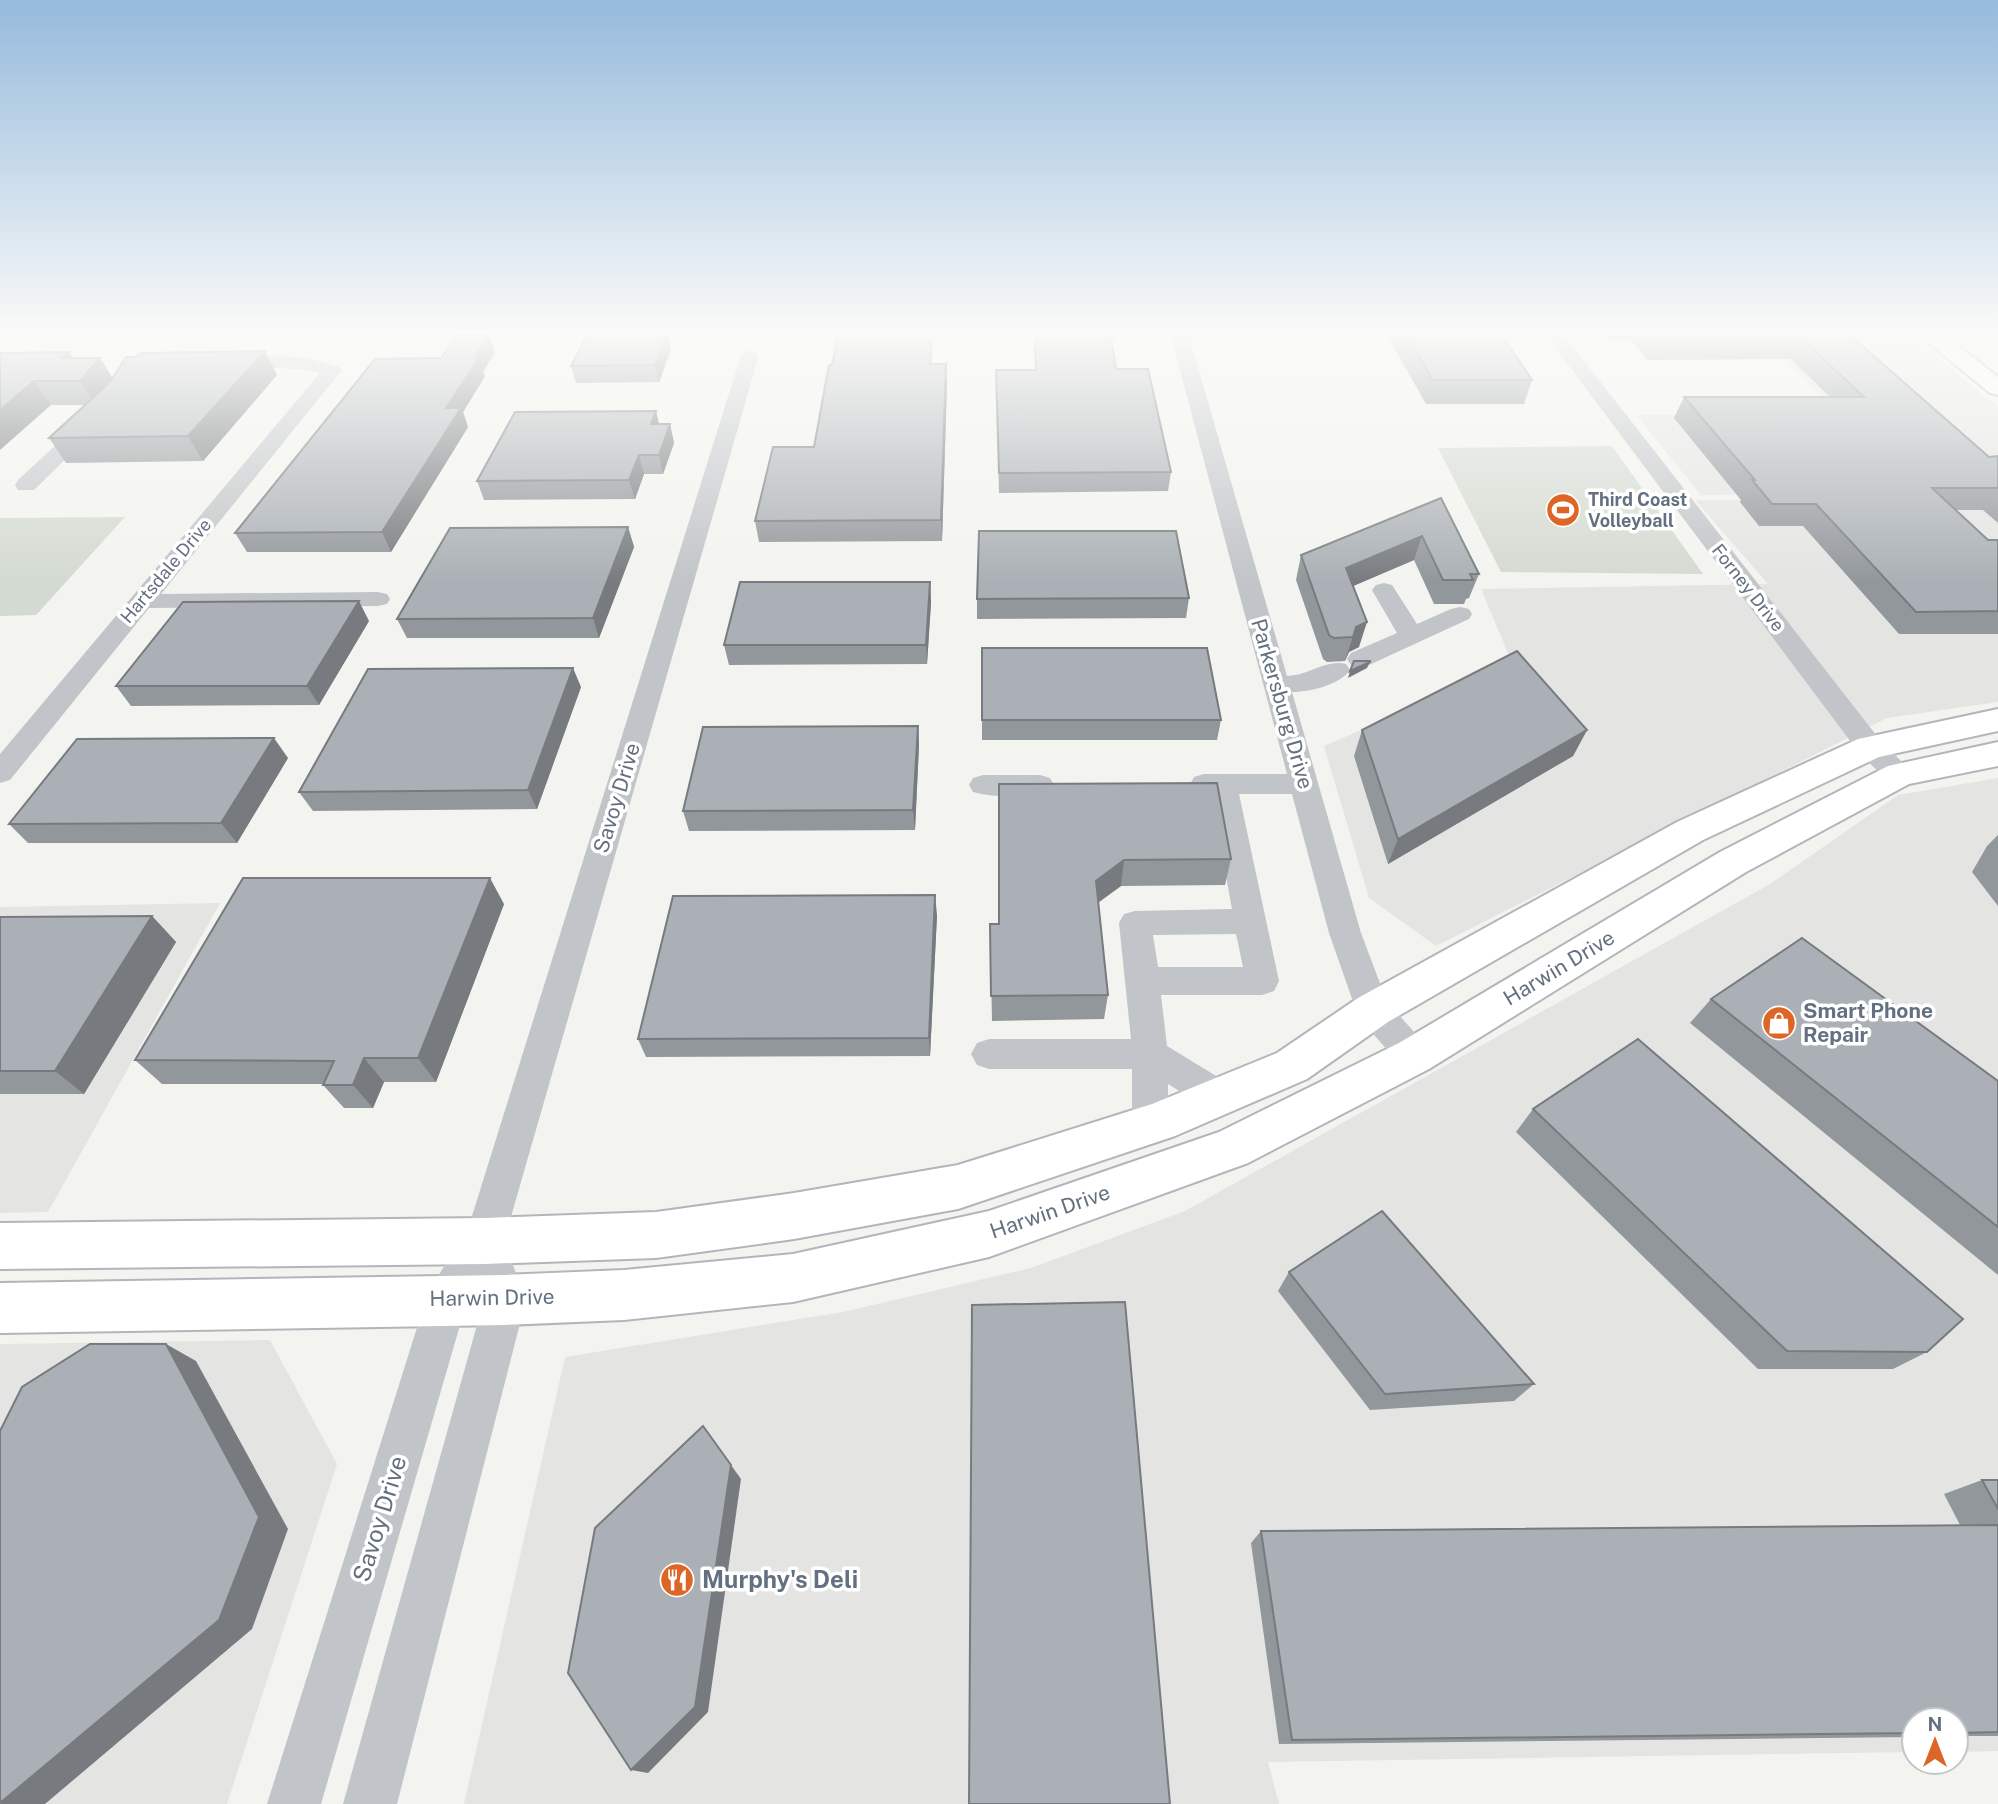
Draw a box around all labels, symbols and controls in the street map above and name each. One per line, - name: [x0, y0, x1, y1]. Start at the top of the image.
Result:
- place label: Third Coast Volleyball: [1588, 489, 1687, 531]
- sports icon: Third Coast Volleyball: [1544, 491, 1582, 529]
- street label: Hartsdale Drive: [116, 514, 215, 627]
- street label: Forney Drive: [1708, 540, 1789, 636]
- street label: Parkersburg Drive: [1246, 616, 1319, 792]
- street label: Savoy Drive: [588, 740, 645, 856]
- street label: Harwin Drive: [1499, 925, 1619, 1011]
- place label: Smart Phone Repair: [1803, 998, 1933, 1047]
- shop icon: Smart Phone Repair: [1760, 1004, 1798, 1042]
- street label: Harwin Drive: [987, 1179, 1113, 1244]
- street label: Harwin Drive: [429, 1284, 555, 1311]
- street label: Savoy Drive: [347, 1452, 411, 1585]
- restaurant icon: Murphy's Deli: [658, 1561, 696, 1599]
- place label: Murphy's Deli: [702, 1565, 858, 1593]
- north arrow: [1900, 1706, 1970, 1776]
- text: N: [1928, 1713, 1942, 1735]

